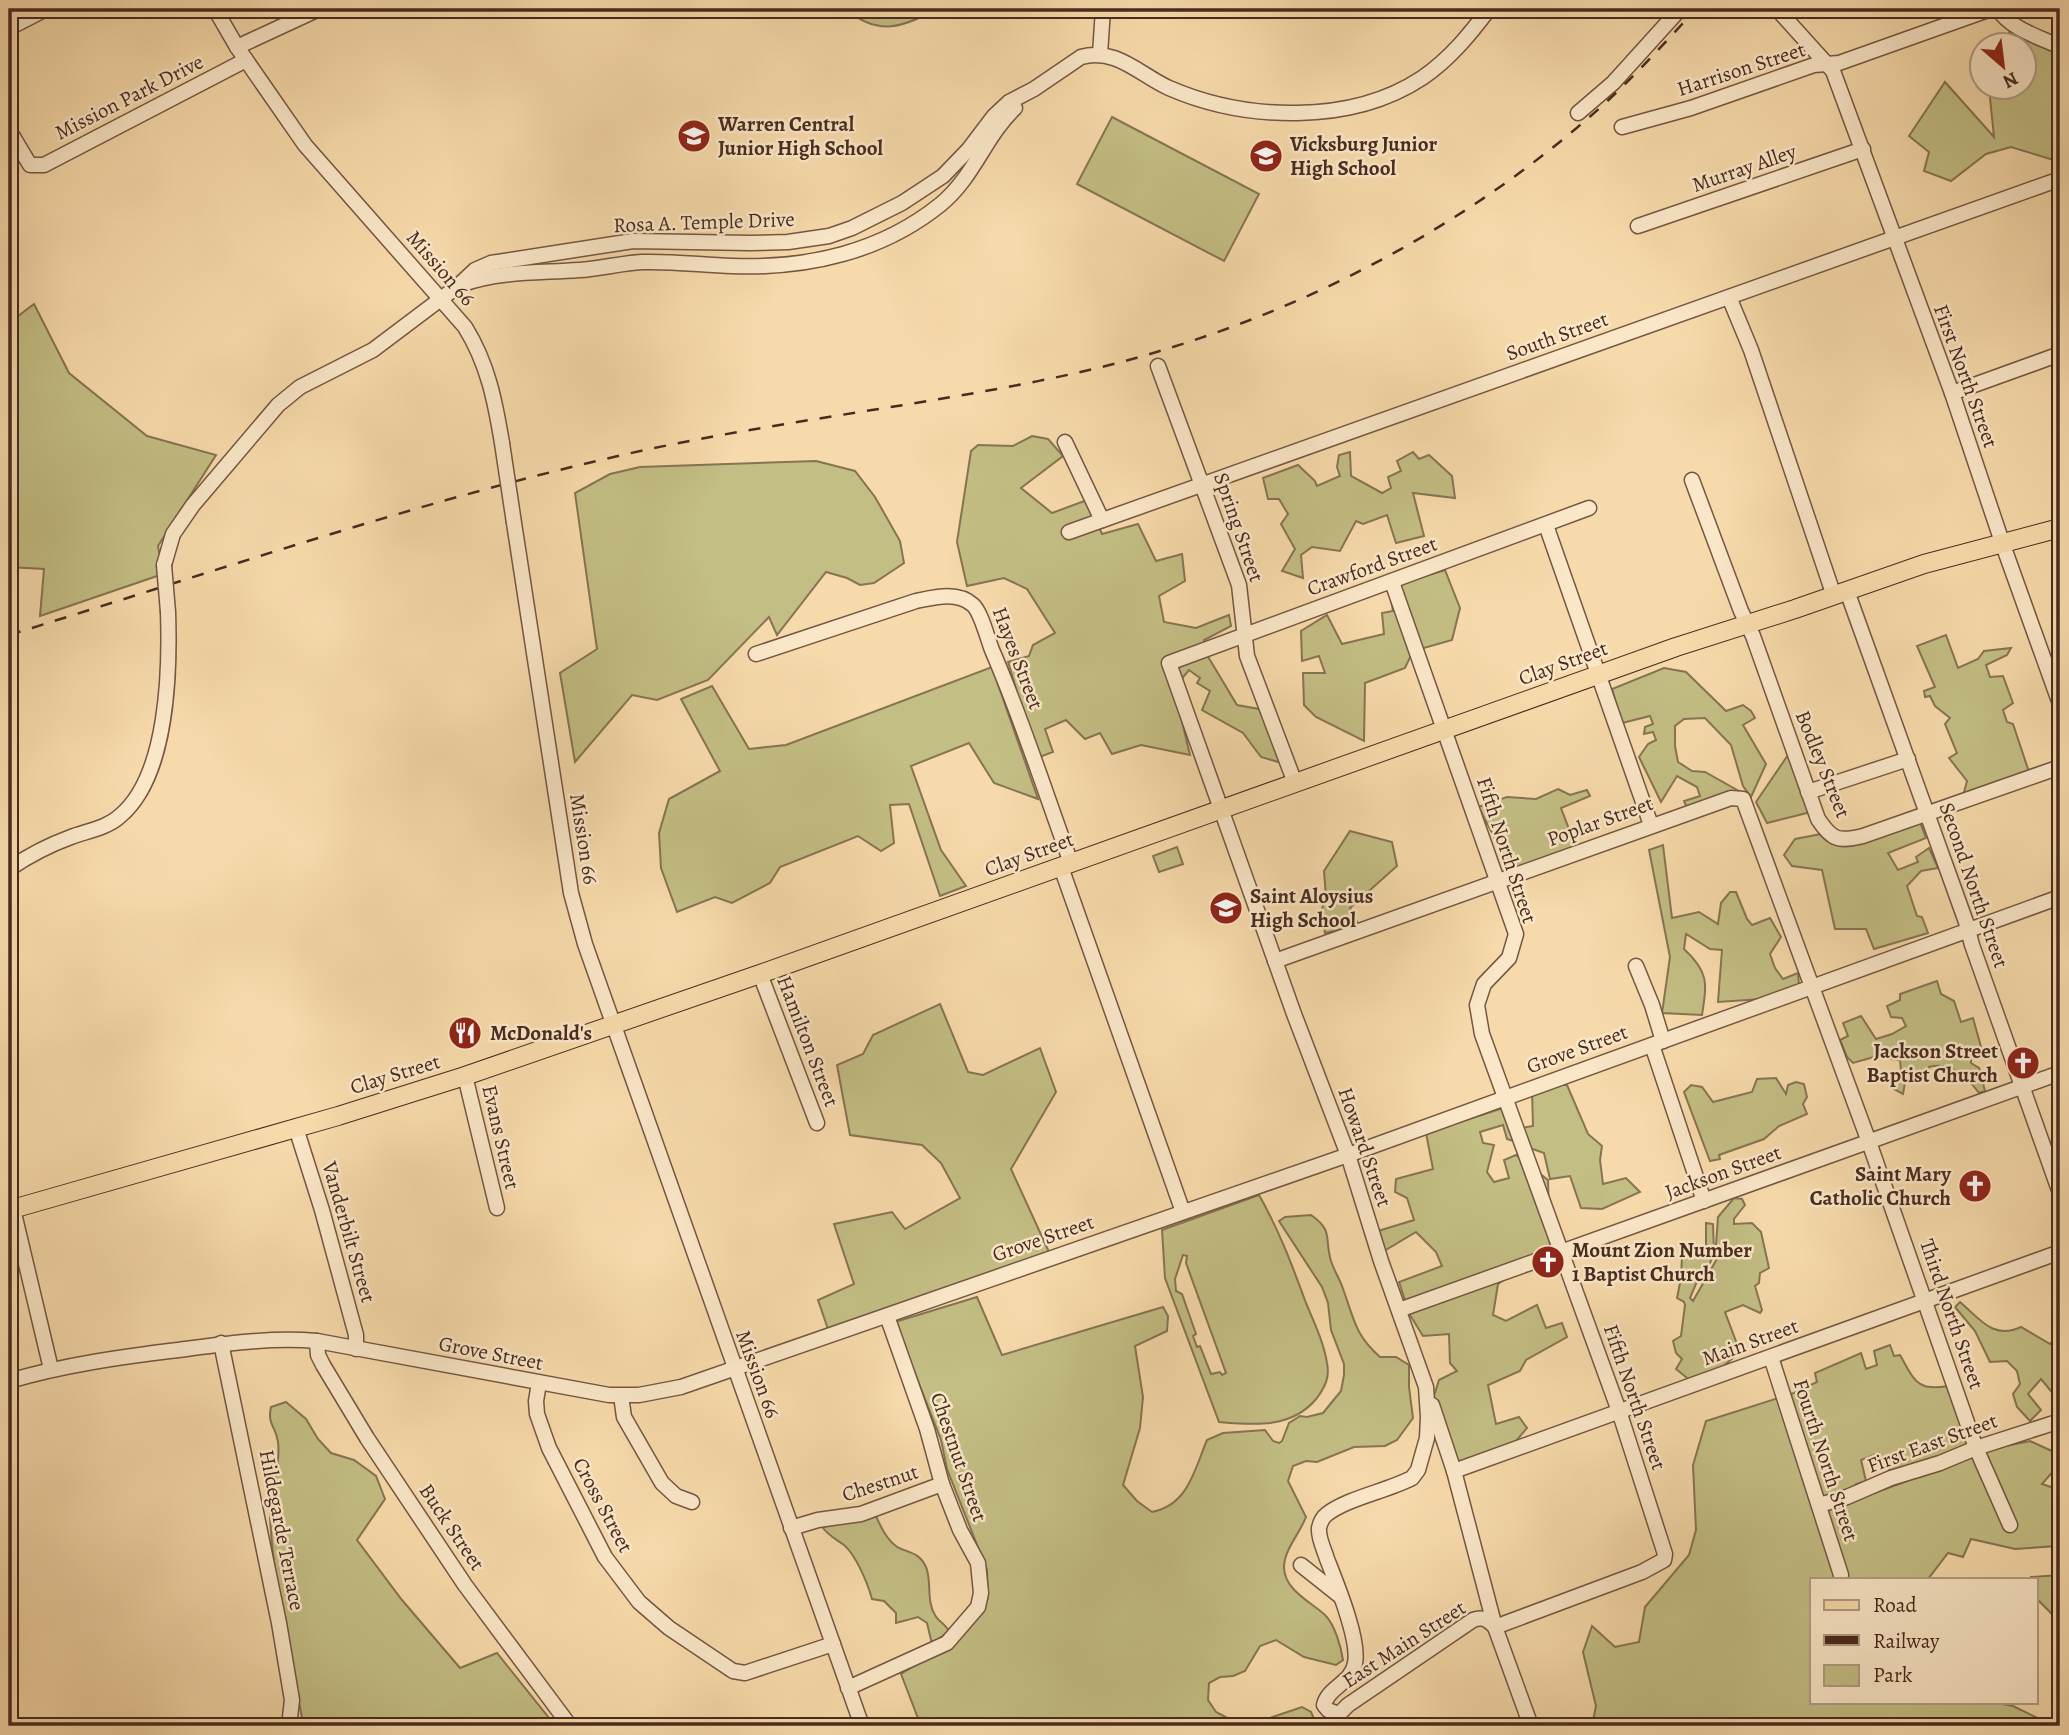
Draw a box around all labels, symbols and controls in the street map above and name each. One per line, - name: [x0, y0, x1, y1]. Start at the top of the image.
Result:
- north arrow: [1968, 32, 2038, 102]
- street label: Harrison Street: [1673, 35, 1809, 103]
- street label: Mission Park Drive: [50, 47, 208, 147]
- text: N: [1998, 65, 2023, 95]
- place label: Warren Central Junior High School: [717, 110, 884, 162]
- school or university icon: Warren Central Junior High School: [675, 117, 713, 155]
- place label: Vicksburg Junior High School: [1289, 130, 1438, 182]
- school or university icon: Vicksburg Junior High School: [1247, 137, 1285, 175]
- street label: Murray Alley: [1688, 137, 1800, 199]
- street label: Rosa A. Temple Drive: [613, 205, 795, 239]
- street label: Mission 66: [400, 224, 482, 312]
- street label: First North Street: [1927, 300, 2005, 452]
- street label: South Street: [1502, 305, 1612, 367]
- street label: Spring Street: [1207, 469, 1271, 586]
- street label: Crawford Street: [1303, 529, 1441, 603]
- street label: Hayes Street: [986, 603, 1050, 713]
- street label: Clay Street: [1515, 634, 1611, 692]
- street label: Bodley Street: [1789, 706, 1857, 822]
- street label: Fifth North Street: [1470, 773, 1544, 927]
- street label: Poplar Street: [1543, 789, 1657, 853]
- street label: Mission 66: [563, 791, 605, 887]
- street label: Second North Street: [1933, 799, 2015, 972]
- street label: Clay Street: [981, 825, 1077, 883]
- place label: Saint Aloysius High School: [1250, 882, 1373, 934]
- school or university icon: Saint Aloysius High School: [1207, 889, 1245, 927]
- street label: Hamilton Street: [770, 971, 846, 1111]
- restaurant icon: McDonald's: [446, 1014, 484, 1052]
- street label: Grove Street: [1523, 1018, 1632, 1080]
- place label: McDonald's: [490, 1019, 592, 1047]
- place label: Jackson Street Baptist Church: [1866, 1037, 1998, 1089]
- church icon: Jackson Street Baptist Church: [2004, 1044, 2042, 1082]
- street label: Clay Street: [347, 1047, 444, 1101]
- street label: Evans Street: [475, 1082, 527, 1192]
- street label: Howard Street: [1331, 1083, 1399, 1211]
- street label: Jackson Street: [1661, 1138, 1785, 1206]
- street label: Vanderbilt Street: [315, 1157, 383, 1306]
- place label: Saint Mary Catholic Church: [1810, 1160, 1952, 1212]
- church icon: Saint Mary Catholic Church: [1956, 1167, 1994, 1205]
- street label: Grove Street: [988, 1208, 1098, 1268]
- street label: Third North Street: [1913, 1235, 1991, 1393]
- place label: Mount Zion Number 1 Baptist Church: [1572, 1236, 1752, 1288]
- church icon: Mount Zion Number 1 Baptist Church: [1529, 1243, 1567, 1281]
- street label: Main Street: [1698, 1312, 1802, 1372]
- street label: Fifth North Street: [1597, 1320, 1673, 1474]
- street label: Mission 66: [729, 1326, 787, 1422]
- street label: Grove Street: [436, 1329, 546, 1377]
- street label: Fourth North Street: [1787, 1375, 1865, 1545]
- street label: Chestnut Street: [924, 1389, 994, 1525]
- street label: First East Street: [1863, 1406, 2001, 1480]
- street label: Hildegarde Terrace: [253, 1447, 311, 1613]
- street label: Cross Street: [566, 1453, 640, 1557]
- street label: Chestnut: [838, 1457, 922, 1509]
- street label: Buck Street: [413, 1478, 491, 1576]
- legend: [1810, 1578, 2038, 1704]
- text: Road: [1873, 1591, 1917, 1619]
- street label: East Main Street: [1337, 1594, 1471, 1694]
- text: Railway: [1873, 1627, 1940, 1655]
- text: Park: [1873, 1661, 1913, 1689]

